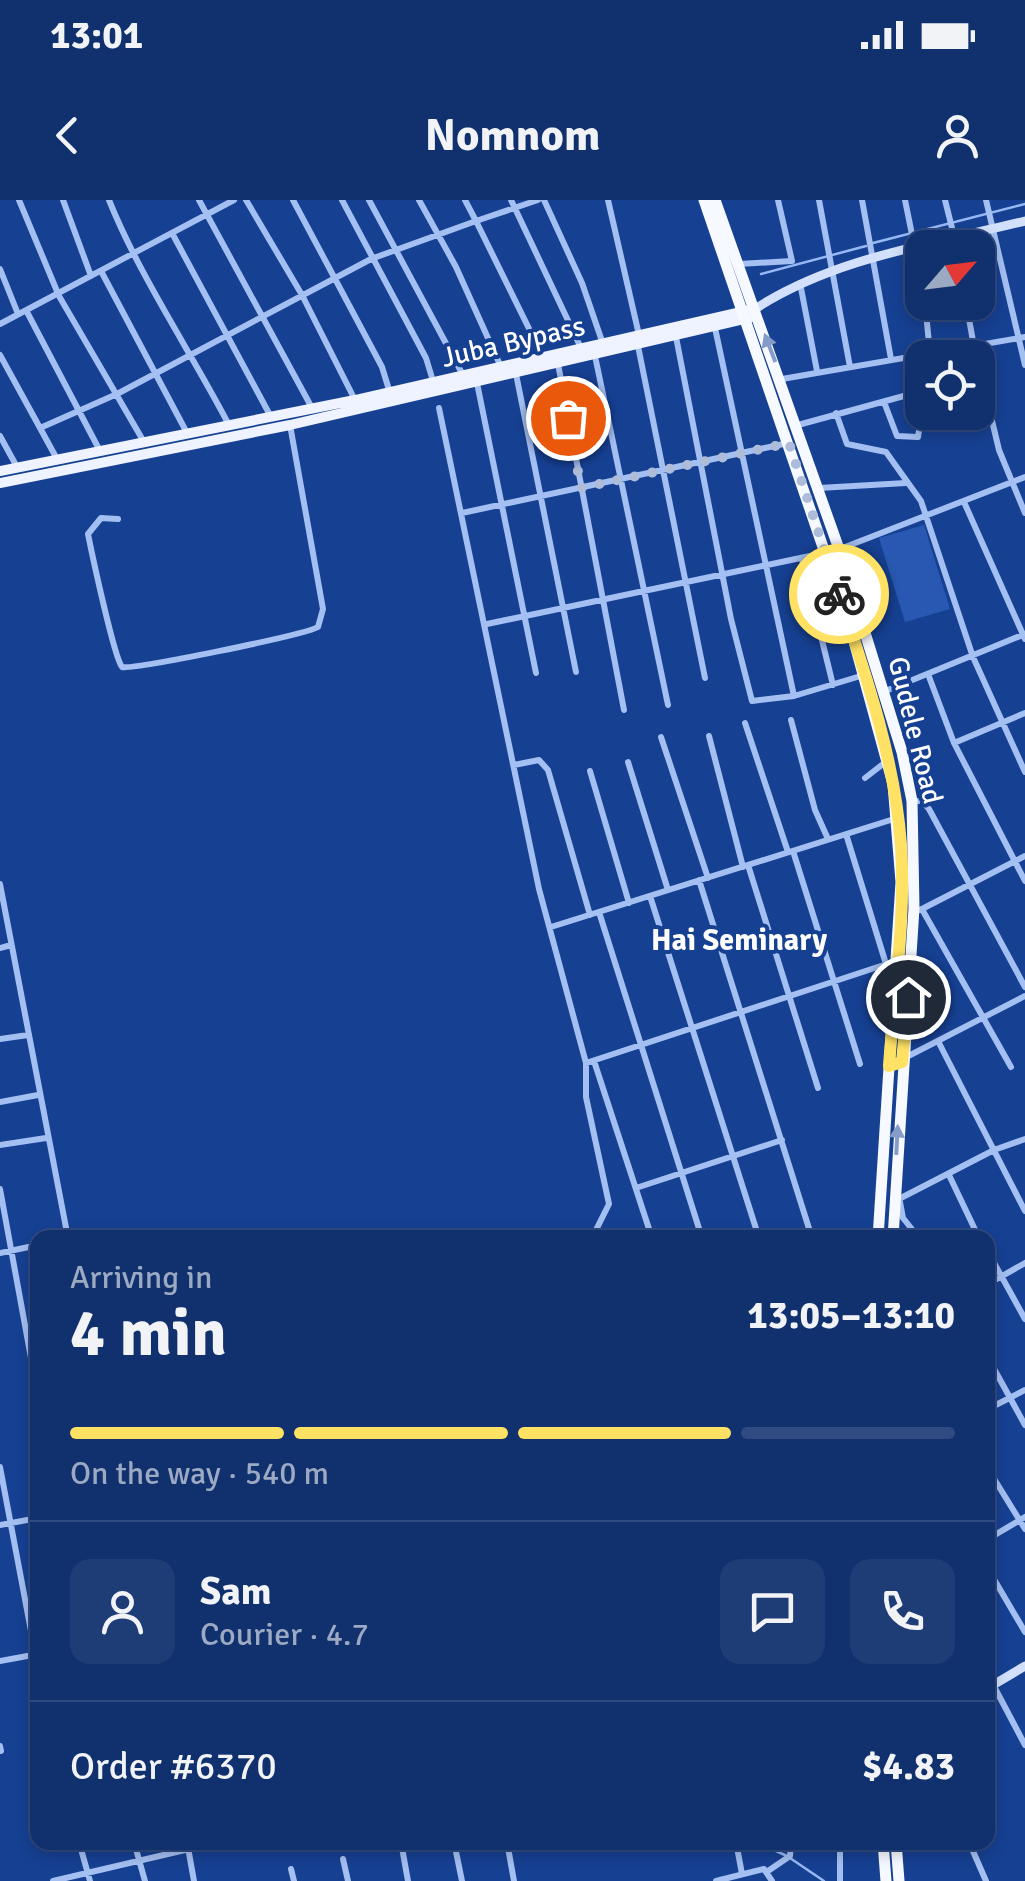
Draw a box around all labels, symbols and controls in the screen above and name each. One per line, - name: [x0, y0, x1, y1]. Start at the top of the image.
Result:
- text: 13:01: [50, 12, 143, 59]
- icon: back: [40, 108, 95, 163]
- text: Nomnom: [425, 108, 600, 163]
- icon: person: [930, 108, 985, 163]
- north arrow: [905, 230, 995, 320]
- map controls: [905, 230, 995, 430]
- street label: Juba Bypass: [438, 309, 588, 375]
- one-way arrow: [762, 333, 777, 363]
- button: locate: [905, 340, 995, 430]
- pin: [526, 376, 611, 461]
- icon: bag: [541, 391, 596, 446]
- courier: [789, 544, 889, 644]
- icon: bike: [812, 567, 867, 622]
- street label: Gudele Road: [880, 653, 950, 807]
- district label: Hai Seminary: [651, 922, 827, 959]
- pin: [866, 955, 951, 1040]
- icon: home: [881, 970, 936, 1025]
- one-way arrow: [889, 1124, 905, 1156]
- text: Arriving in: [70, 1258, 212, 1297]
- text: 13:05–13:10: [747, 1292, 955, 1339]
- text: 4 min: [70, 1294, 227, 1374]
- text: On the way · 540 m: [70, 1454, 329, 1493]
- button: person: [70, 1559, 175, 1664]
- button: chat: [720, 1559, 825, 1664]
- button: phone: [850, 1559, 955, 1664]
- text: Sam: [200, 1568, 271, 1615]
- text: Courier · 4.7: [200, 1615, 369, 1654]
- text: Order #6370: [70, 1743, 277, 1790]
- text: $4.83: [862, 1743, 955, 1790]

